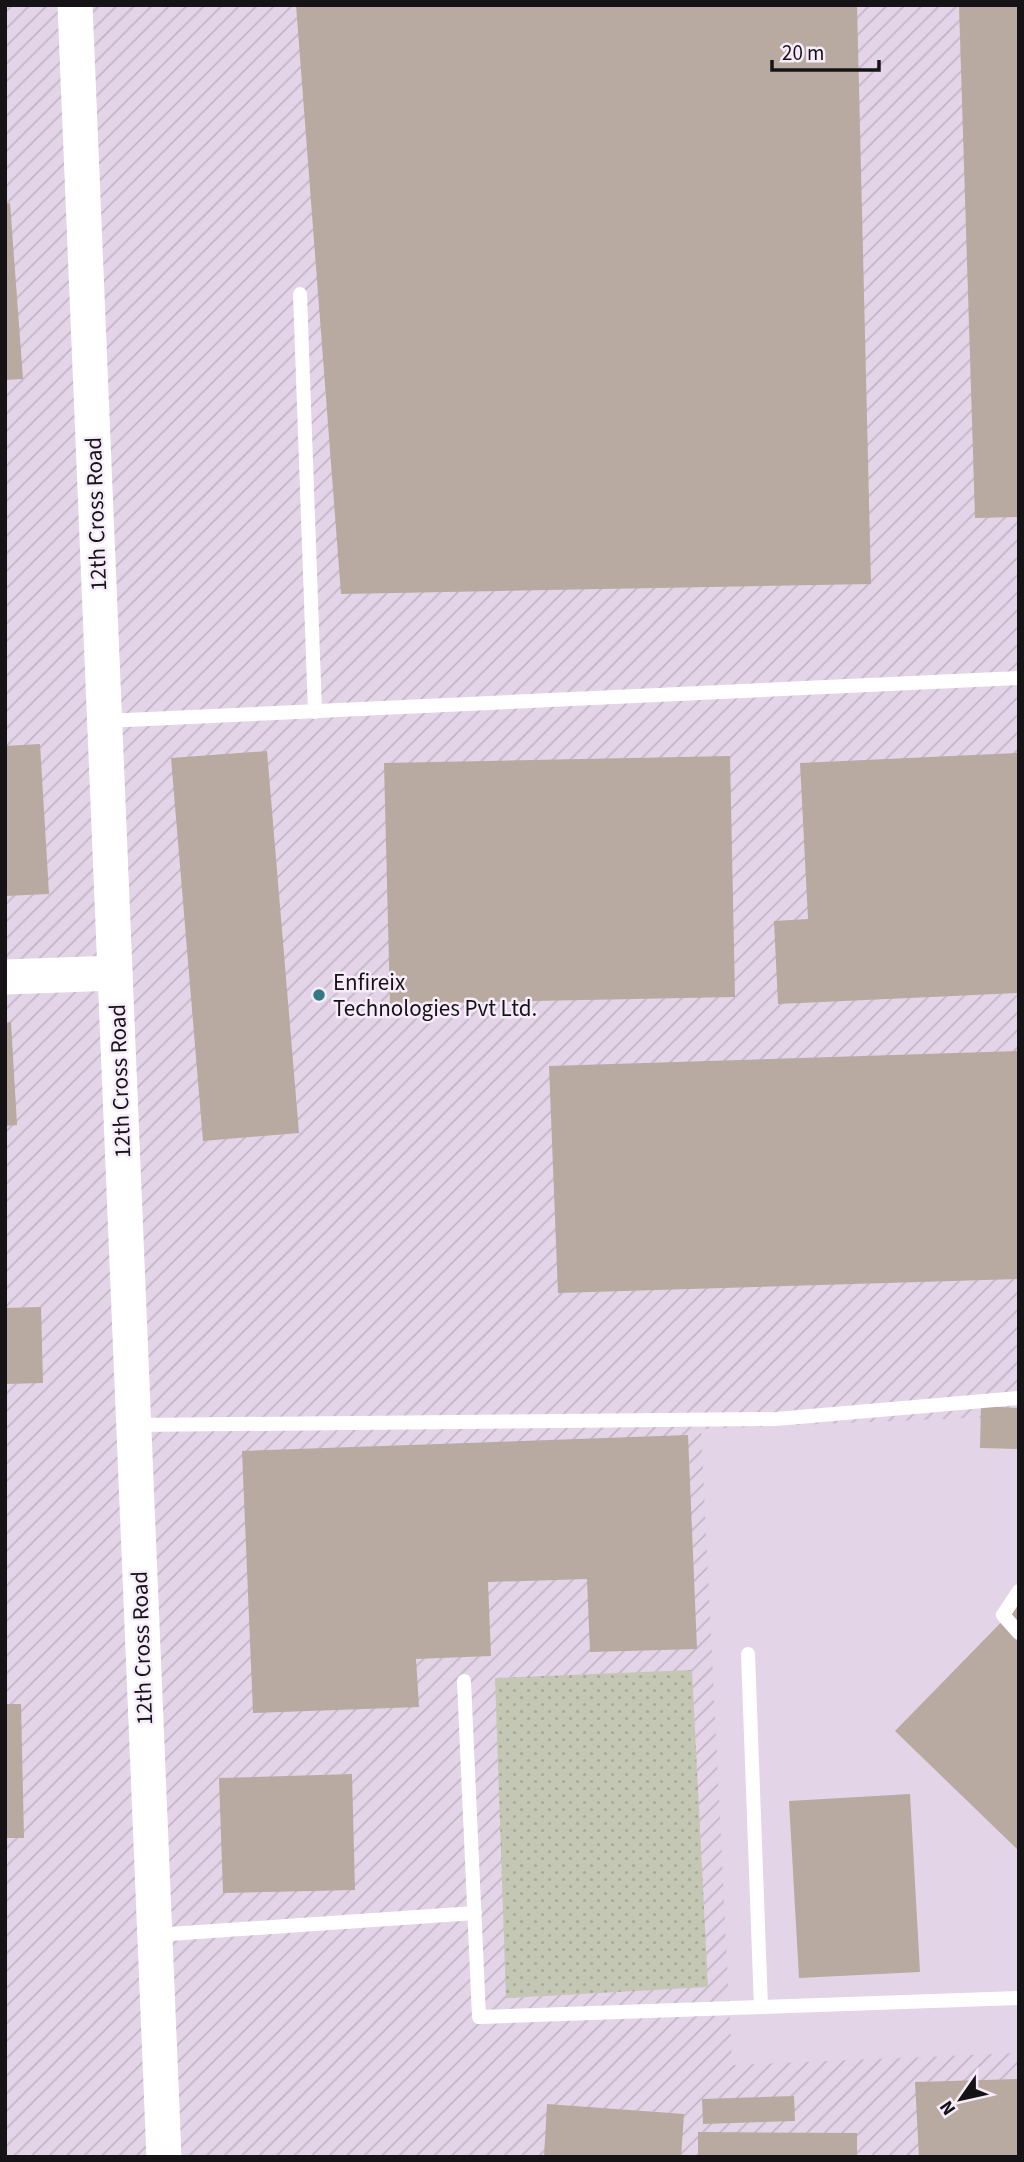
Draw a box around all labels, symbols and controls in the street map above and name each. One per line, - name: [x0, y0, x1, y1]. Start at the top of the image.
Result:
- scale bar: [772, 28, 879, 72]
- text: 20 m: [782, 38, 824, 68]
- street label: 12th Cross Road: [77, 436, 115, 592]
- place label: Enfireix Technologies Pvt Ltd.: [333, 966, 537, 1025]
- marker: Enfireix Technologies Pvt Ltd.: [311, 987, 327, 1003]
- street label: 12th Cross Road: [101, 1003, 139, 1159]
- street label: 12th Cross Road: [123, 1570, 161, 1726]
- north arrow: [926, 2064, 996, 2134]
- text: N: [933, 2095, 963, 2120]

